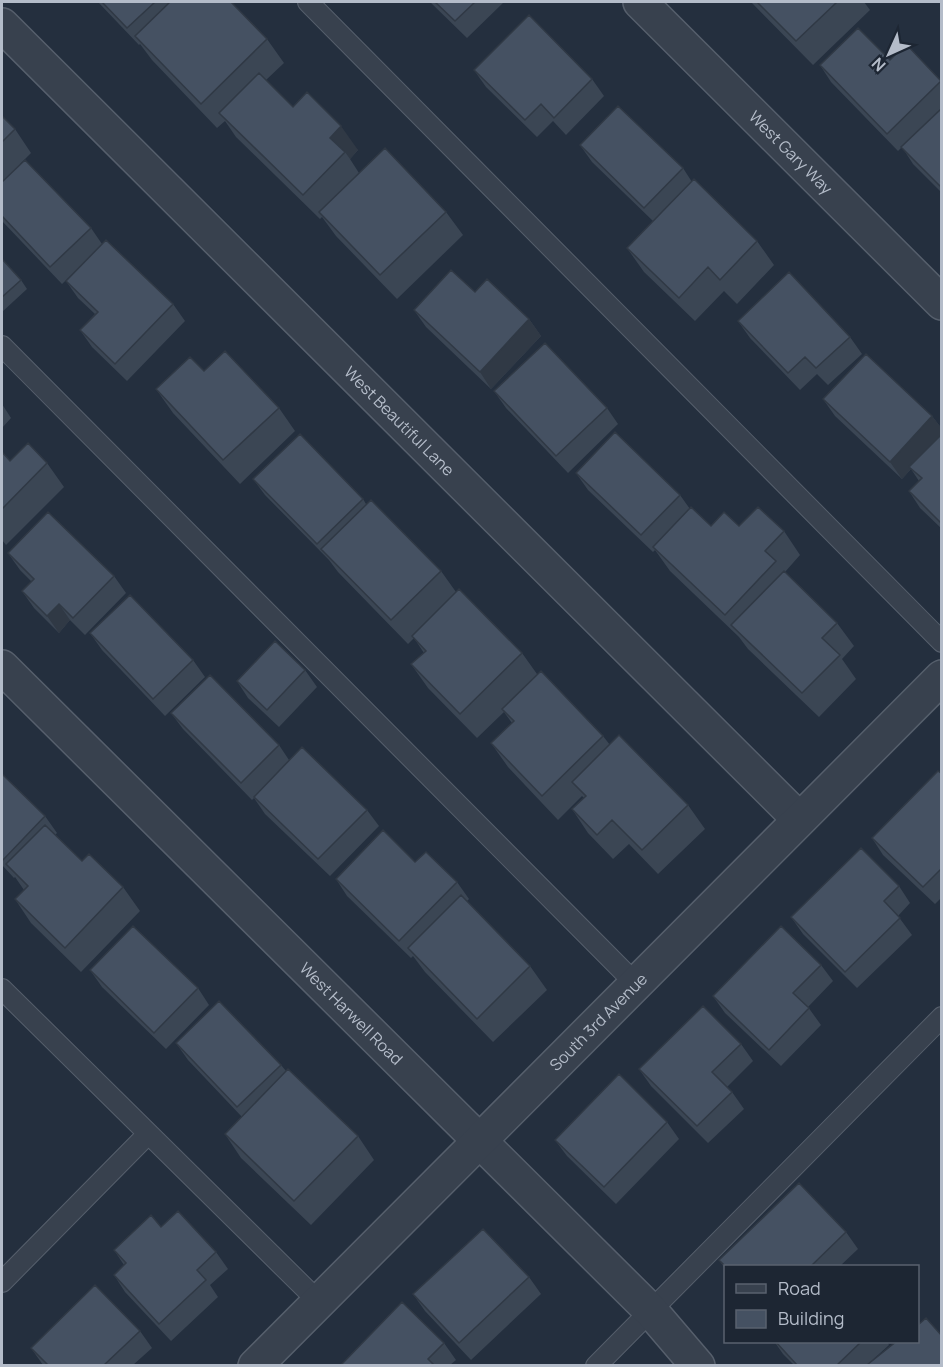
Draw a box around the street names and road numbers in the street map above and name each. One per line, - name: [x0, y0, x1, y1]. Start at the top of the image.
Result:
- street label: West Gary Way: [744, 106, 838, 199]
- street label: West Beautiful Lane: [340, 361, 459, 481]
- street label: West Harwell Road: [295, 957, 408, 1070]
- street label: South 3rd Avenue: [544, 968, 652, 1076]

